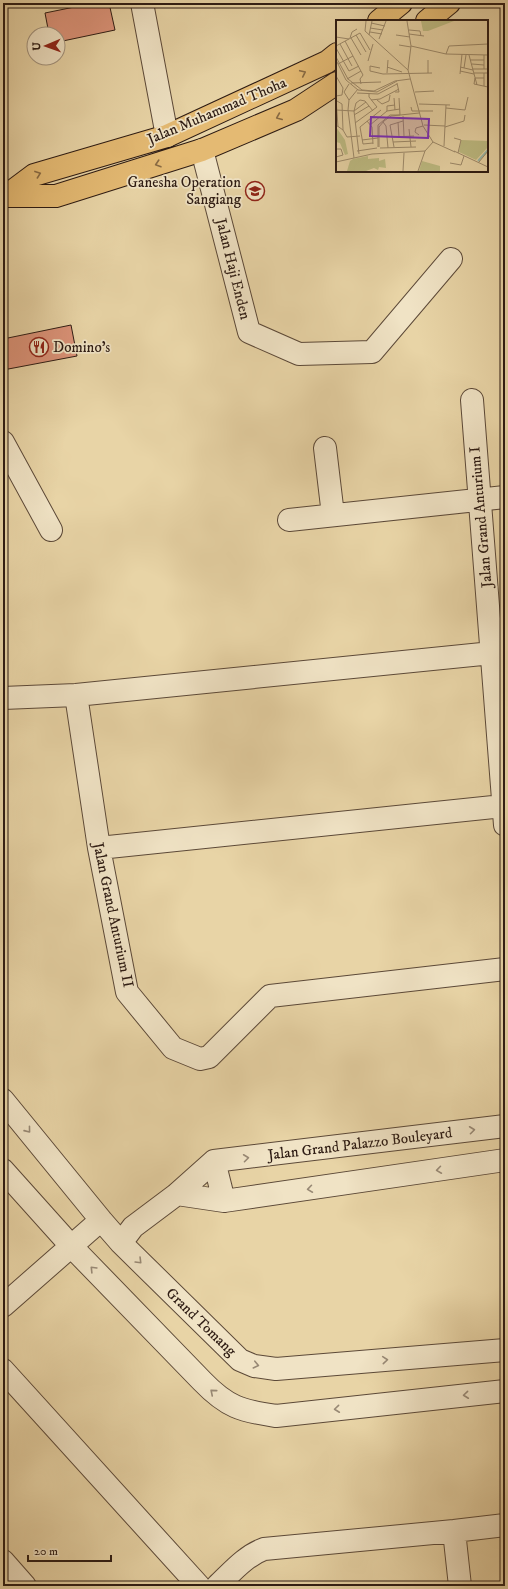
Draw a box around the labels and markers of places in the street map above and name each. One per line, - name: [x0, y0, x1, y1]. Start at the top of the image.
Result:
- place label: Ganesha Operation Sangiang: [128, 173, 242, 209]
- school or university icon: Ganesha Operation Sangiang: [244, 180, 266, 202]
- restaurant icon: Domino's: [28, 336, 50, 358]
- place label: Domino's: [53, 338, 110, 357]

